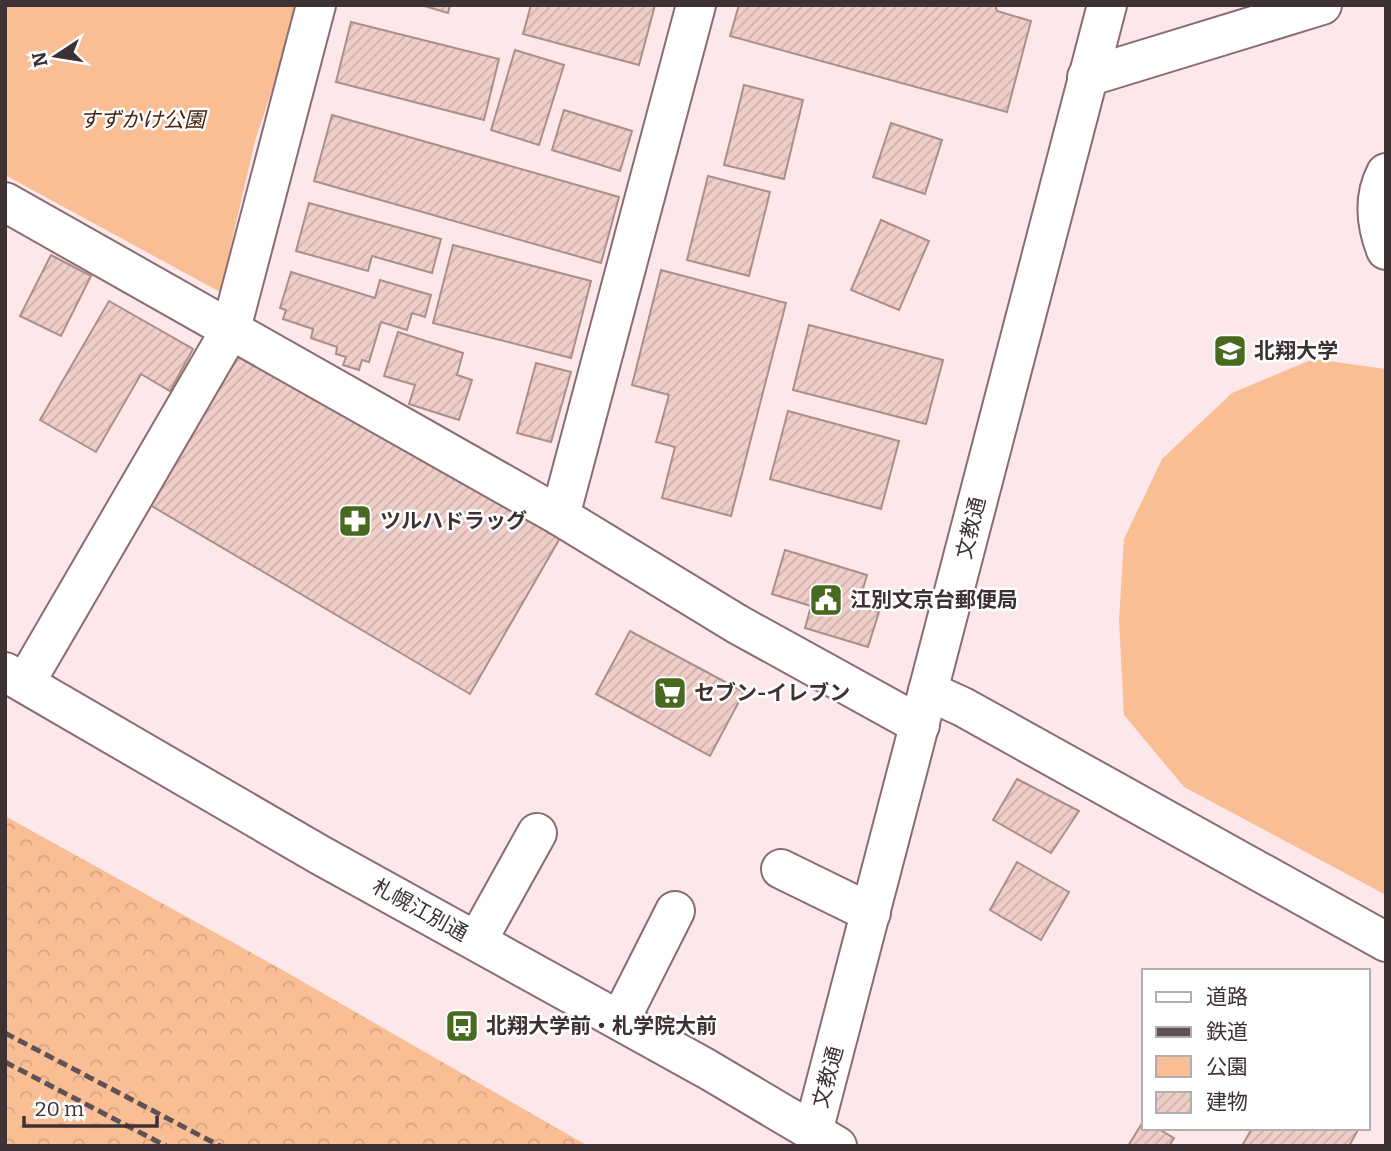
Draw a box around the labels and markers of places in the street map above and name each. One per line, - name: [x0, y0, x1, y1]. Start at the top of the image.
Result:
- school or university icon: 北翔大学: [1211, 332, 1249, 370]
- place label: 北翔大学: [1254, 338, 1338, 364]
- pharmacy icon: ツルハドラッグ: [336, 502, 374, 540]
- place label: ツルハドラッグ: [380, 508, 527, 534]
- public building icon: 江別文京台郵便局: [807, 581, 845, 619]
- place label: 江別文京台郵便局: [850, 587, 1018, 613]
- supermarket icon: セブン-イレブン: [651, 674, 689, 712]
- place label: セブン-イレブン: [694, 680, 850, 706]
- bus stop icon: 北翔大学前・札学院大前: [443, 1007, 481, 1045]
- place label: 北翔大学前・札学院大前: [486, 1013, 717, 1039]

